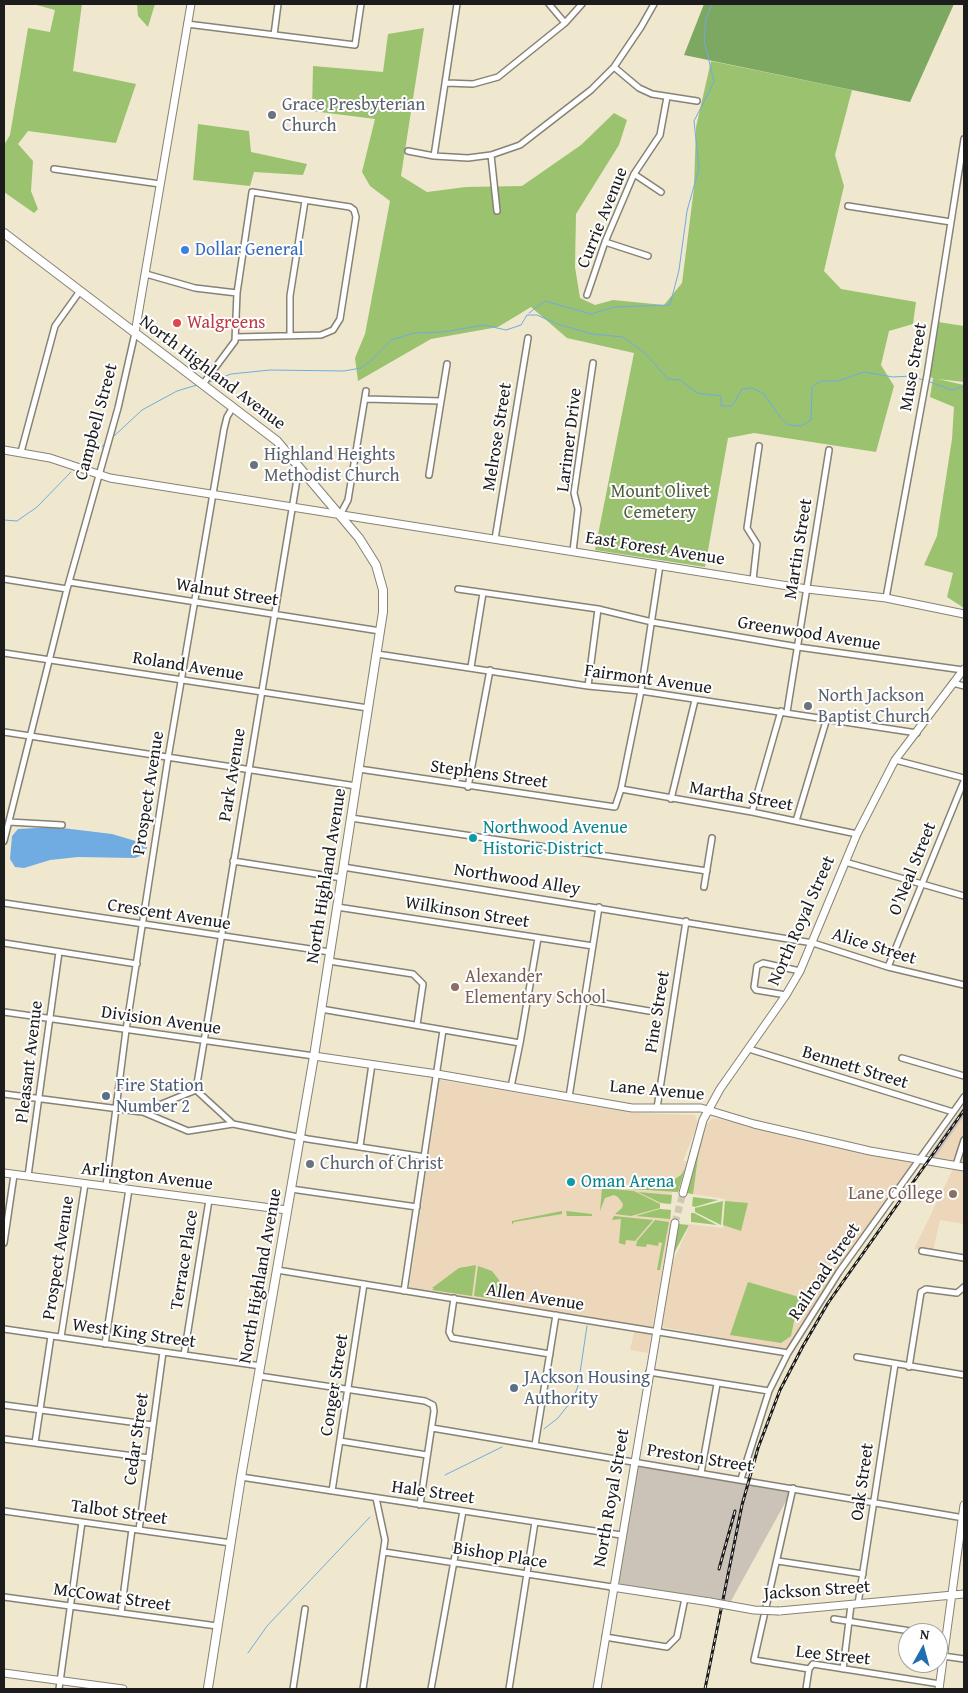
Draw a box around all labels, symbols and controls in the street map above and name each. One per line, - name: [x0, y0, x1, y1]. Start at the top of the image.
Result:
- place label: Grace Presbyterian Church: [282, 94, 425, 136]
- marker: Grace Presbyterian Church: [266, 109, 278, 121]
- street label: Currie Avenue: [573, 164, 633, 272]
- place label: Dollar General: [195, 239, 304, 261]
- marker: Dollar General: [179, 244, 191, 256]
- street label: North Highland Avenue: [135, 311, 289, 435]
- place label: Walgreens: [187, 312, 265, 334]
- marker: Walgreens: [171, 317, 183, 329]
- street label: Muse Street: [896, 321, 932, 413]
- street label: Campbell Street: [71, 361, 123, 483]
- street label: Melrose Street: [479, 381, 517, 493]
- street label: Larimer Drive: [553, 387, 587, 493]
- place label: Highland Heights Methodist Church: [264, 444, 400, 486]
- marker: Highland Heights Methodist Church: [248, 459, 260, 471]
- park label: Mount Olivet Cemetery: [611, 481, 709, 524]
- street label: Martin Street: [780, 497, 818, 601]
- street label: East Forest Avenue: [584, 527, 726, 571]
- street label: Walnut Street: [174, 574, 280, 612]
- street label: Greenwood Avenue: [736, 612, 882, 656]
- street label: Roland Avenue: [131, 648, 245, 686]
- street label: Fairmont Avenue: [583, 660, 713, 700]
- place label: North Jackson Baptist Church: [818, 685, 930, 728]
- marker: North Jackson Baptist Church: [802, 700, 814, 712]
- street label: Park Avenue: [215, 727, 251, 823]
- street label: Prospect Avenue: [129, 730, 169, 856]
- street label: Stephens Street: [429, 756, 549, 794]
- street label: Martha Street: [687, 777, 795, 817]
- street label: North Highland Avenue: [302, 787, 352, 965]
- place label: Northwood Avenue Historic District: [483, 817, 628, 860]
- street label: O'Neal Street: [884, 819, 942, 919]
- marker: Northwood Avenue Historic District: [467, 832, 479, 844]
- street label: North Royal Street: [764, 853, 840, 989]
- street label: Northwood Alley: [452, 859, 582, 901]
- street label: Wilkinson Street: [403, 893, 531, 933]
- street label: Crescent Avenue: [106, 895, 232, 935]
- street label: Alice Street: [829, 924, 919, 970]
- place label: Alexander Elementary School: [465, 966, 606, 1009]
- street label: Pine Street: [641, 969, 675, 1055]
- marker: Alexander Elementary School: [449, 981, 461, 993]
- street label: Pleasant Avenue: [12, 1000, 48, 1124]
- street label: Division Avenue: [100, 1002, 222, 1040]
- street label: Bennett Street: [799, 1042, 911, 1094]
- place label: Fire Station Number 2: [116, 1075, 204, 1118]
- street label: Lane Avenue: [609, 1076, 705, 1106]
- marker: Fire Station Number 2: [100, 1090, 112, 1102]
- place label: Church of Christ: [320, 1153, 443, 1175]
- street label: Arlington Avenue: [80, 1158, 214, 1196]
- marker: Church of Christ: [304, 1158, 316, 1170]
- place label: Oman Arena: [581, 1171, 674, 1193]
- marker: Oman Arena: [565, 1176, 577, 1188]
- place label: Lane College: [848, 1183, 943, 1205]
- street label: North Highland Avenue: [235, 1187, 287, 1365]
- marker: Lane College: [947, 1188, 959, 1200]
- street label: Prospect Avenue: [39, 1195, 79, 1321]
- street label: Terrace Place: [166, 1208, 204, 1312]
- street label: Railroad Street: [784, 1219, 866, 1325]
- street label: Allen Avenue: [484, 1280, 586, 1316]
- street label: West King Street: [71, 1315, 197, 1353]
- street label: Conger Street: [316, 1332, 354, 1438]
- place label: JAckson Housing Authority: [524, 1367, 650, 1410]
- marker: JAckson Housing Authority: [508, 1382, 520, 1394]
- street label: Cedar Street: [120, 1391, 154, 1487]
- street label: North Royal Street: [589, 1427, 635, 1569]
- street label: Preston Street: [645, 1440, 755, 1478]
- street label: Oak Street: [847, 1442, 879, 1522]
- street label: Hale Street: [390, 1476, 476, 1510]
- street label: Talbot Street: [69, 1496, 169, 1530]
- street label: Bishop Place: [451, 1538, 549, 1574]
- street label: Jackson Street: [763, 1576, 871, 1606]
- street label: McCowat Street: [52, 1579, 172, 1617]
- north arrow: [898, 1623, 948, 1673]
- text: N: [919, 1624, 931, 1645]
- street label: Lee Street: [794, 1641, 872, 1671]

